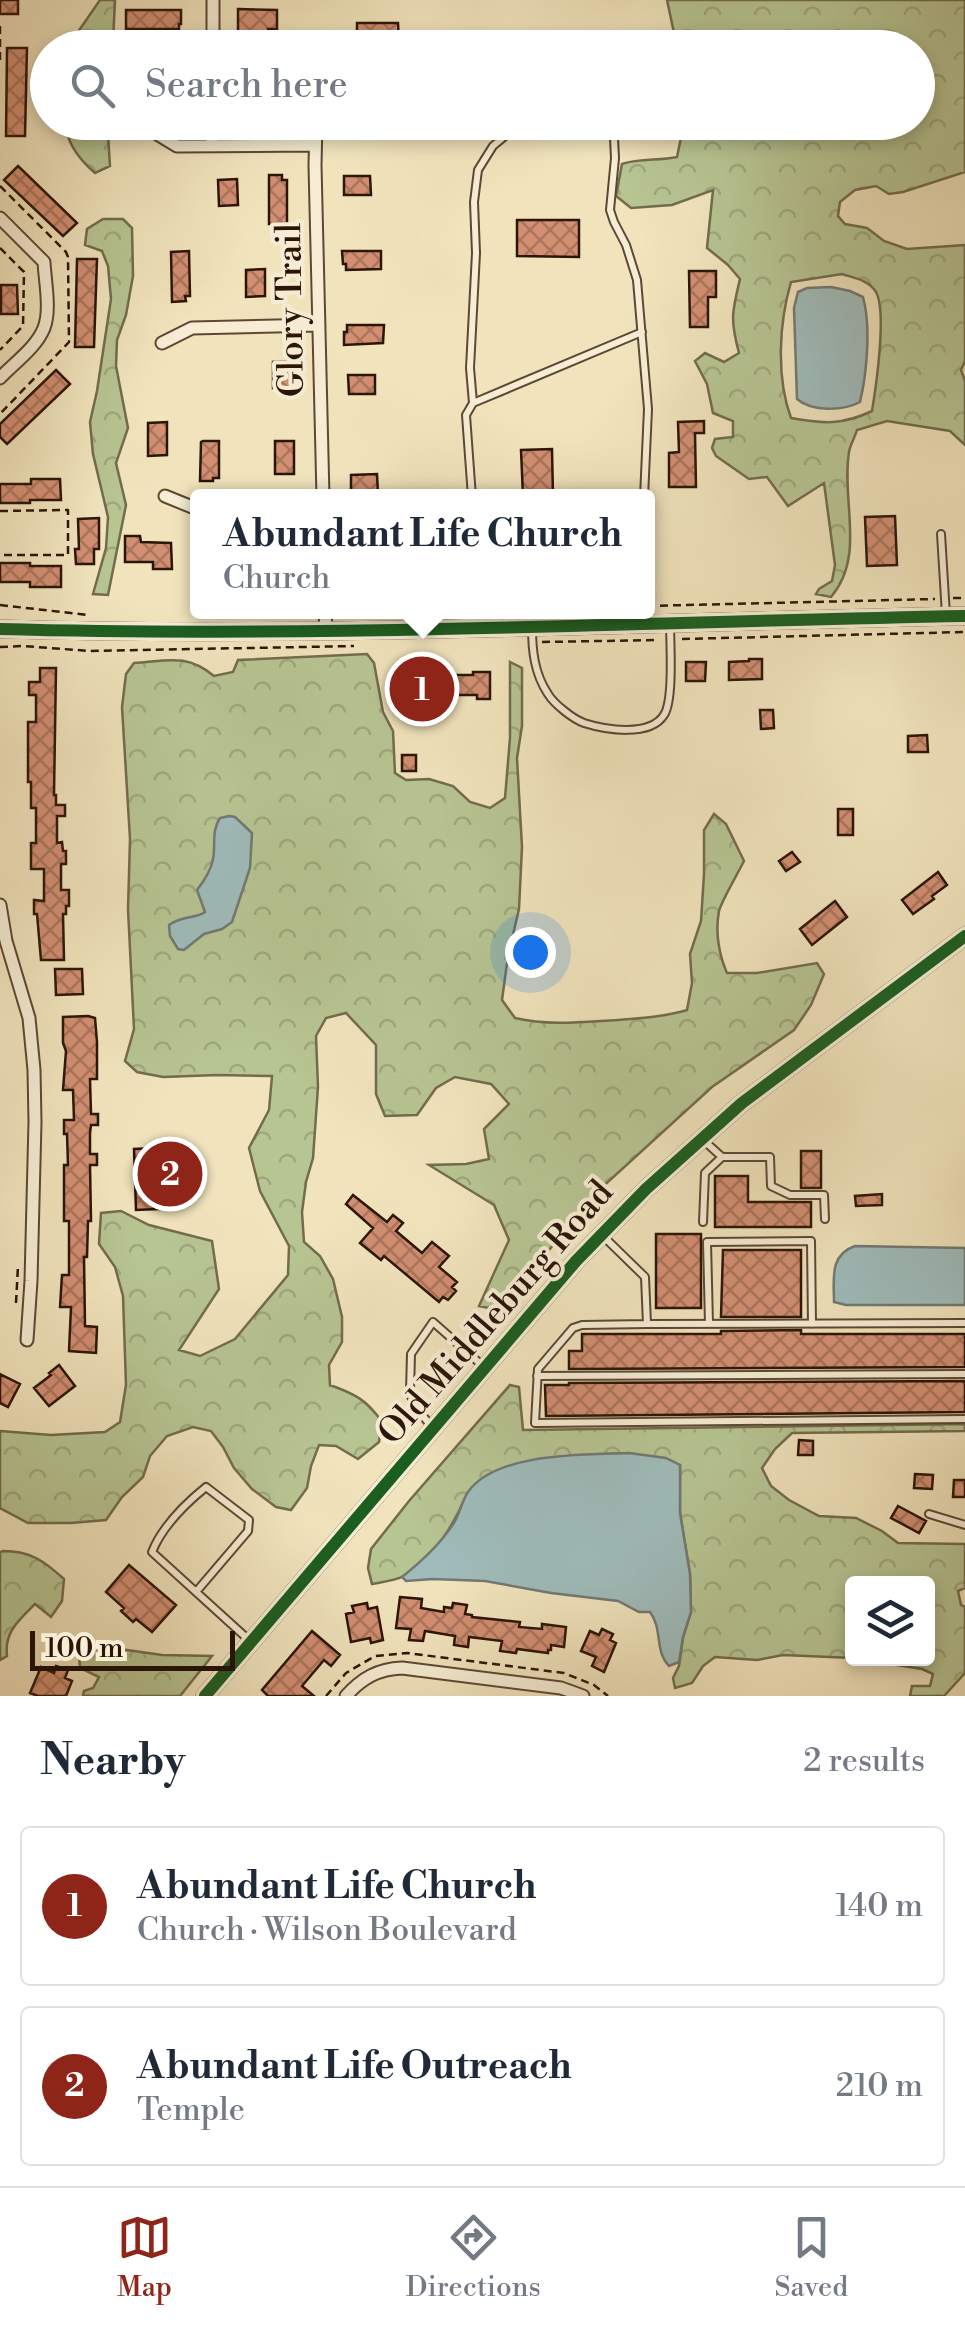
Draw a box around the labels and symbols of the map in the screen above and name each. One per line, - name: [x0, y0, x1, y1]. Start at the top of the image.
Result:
- street label: Glory Trail: [268, 223, 314, 397]
- pin: 1: [390, 652, 454, 726]
- your location: [505, 927, 556, 978]
- pin: 2: [138, 1136, 202, 1212]
- street label: Old Middleburg Road: [369, 1172, 623, 1454]
- scale bar: [30, 1626, 235, 1670]

